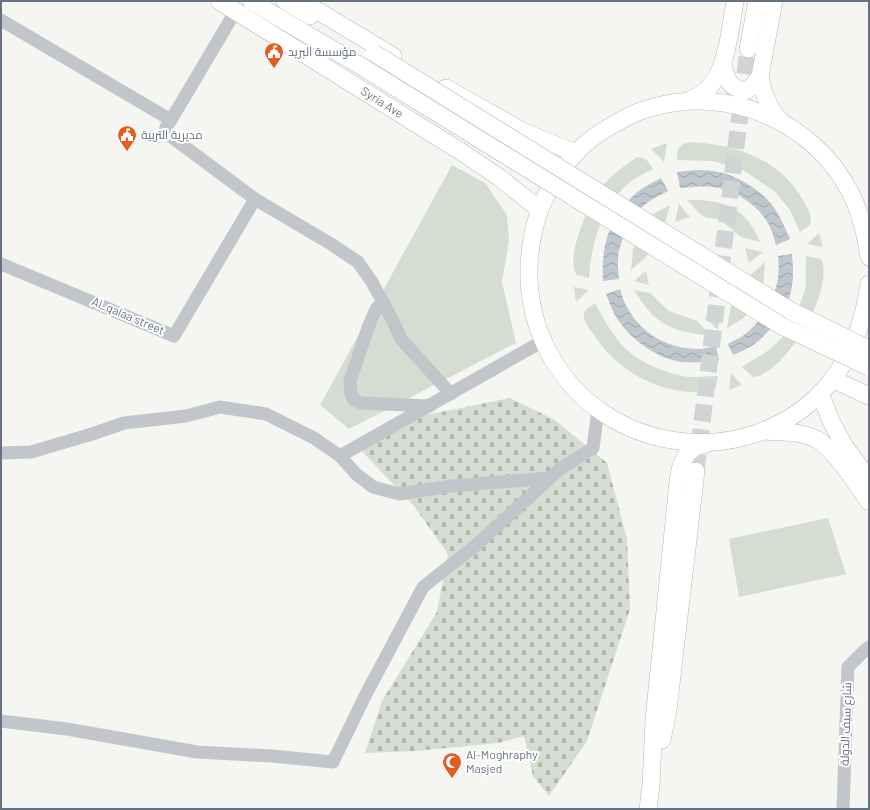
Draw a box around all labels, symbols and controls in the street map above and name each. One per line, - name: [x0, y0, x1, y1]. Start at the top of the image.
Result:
- public building icon: مؤسسة البريد: [263, 41, 285, 69]
- place label: مؤسسة البريد: [288, 44, 356, 59]
- street label: Syria Ave: [359, 83, 406, 120]
- public building icon: مديرية التربية: [116, 124, 138, 152]
- place label: مديرية التربية: [141, 127, 203, 142]
- street label: Al_qalaa street: [90, 293, 167, 337]
- street label: شارع سيف الدولة: [837, 682, 855, 766]
- place label: Al-Moghraphy Masjed: [466, 747, 538, 775]
- mosque icon: Al-Moghraphy Masjed: [441, 751, 463, 779]

